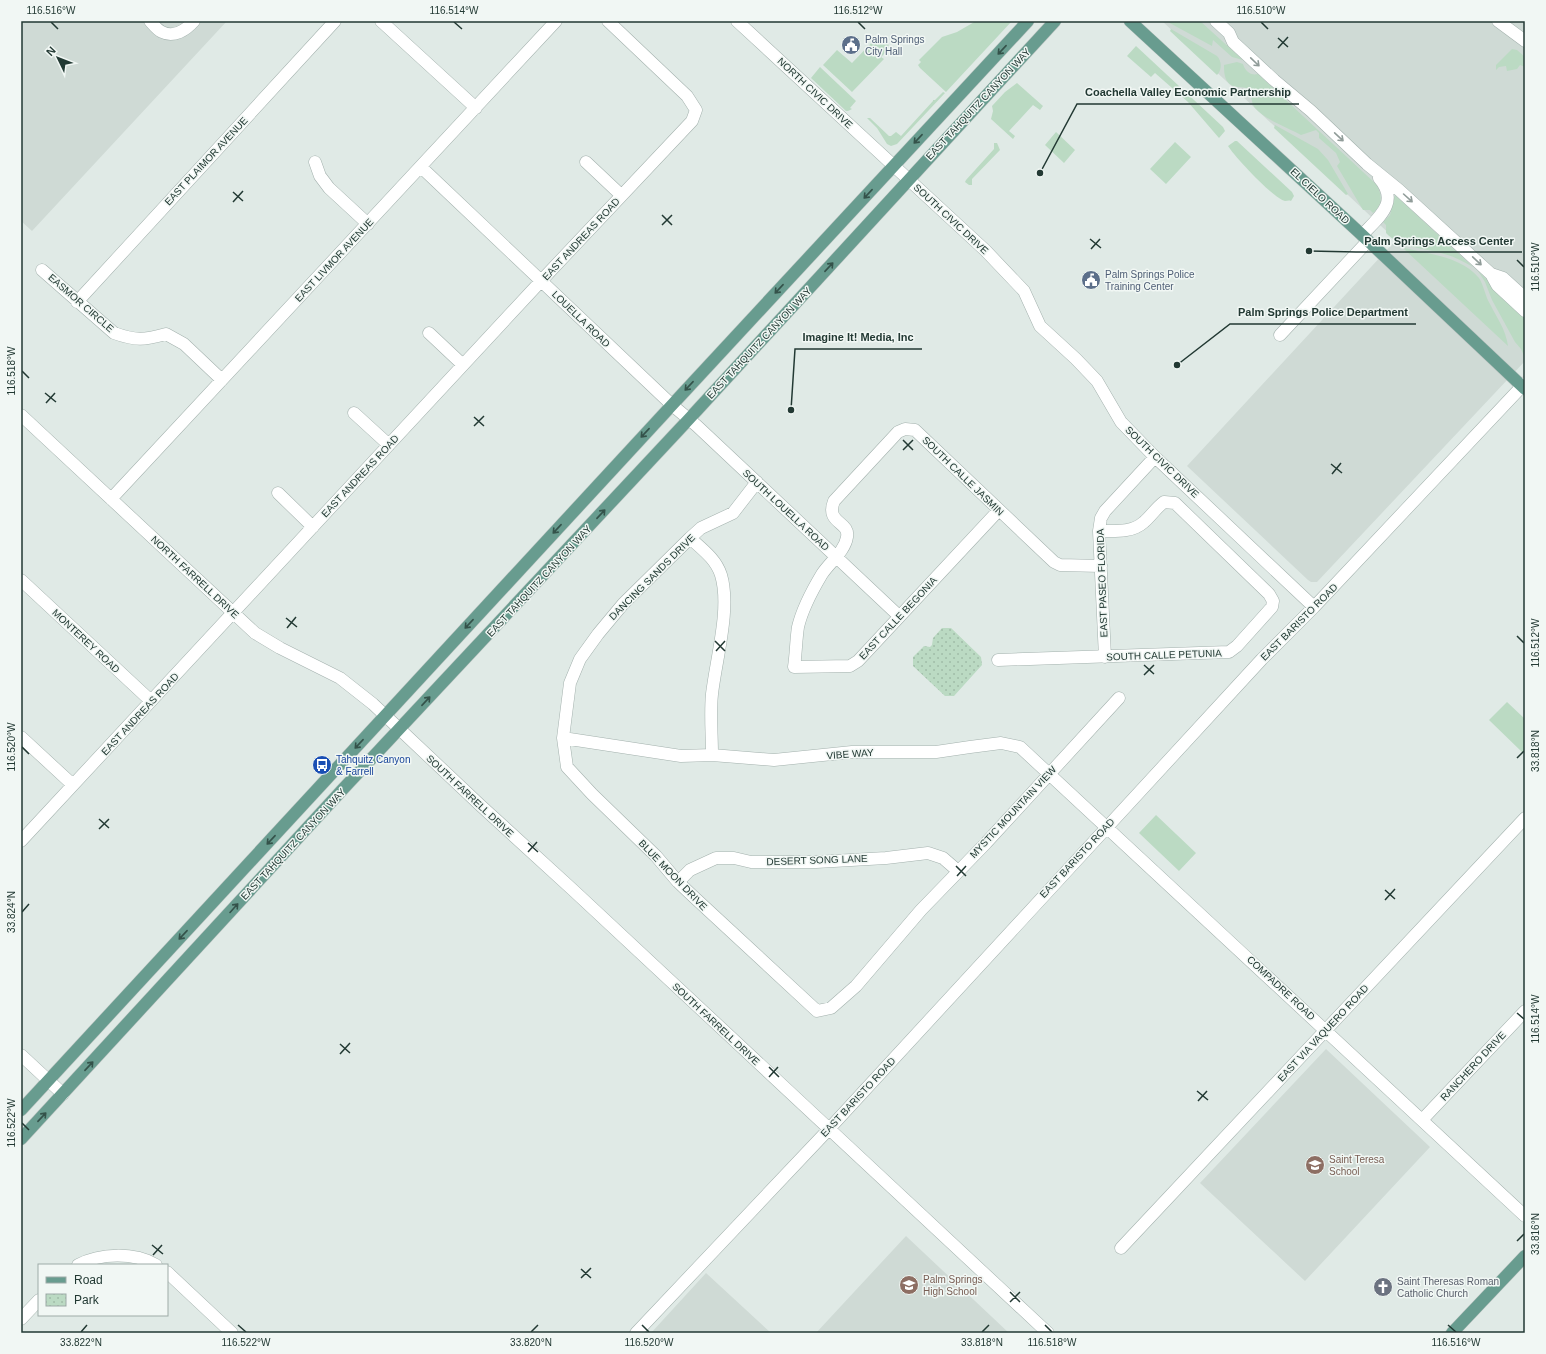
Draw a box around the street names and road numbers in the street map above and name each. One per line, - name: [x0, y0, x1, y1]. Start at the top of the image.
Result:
- street label: EAST TAHQUITZ CANYON WAY: [924, 46, 1033, 162]
- street label: NORTH CIVIC DRIVE: [775, 56, 855, 131]
- street label: EAST PLAIMOR AVENUE: [162, 114, 250, 207]
- street label: EL CIELO ROAD: [1288, 166, 1352, 226]
- street label: SOUTH CIVIC DRIVE: [911, 182, 991, 257]
- street label: EAST ANDREAS ROAD: [540, 196, 622, 282]
- street label: EAST LIVMOR AVENUE: [293, 216, 376, 304]
- street label: EASMOR CIRCLE: [46, 272, 116, 335]
- street label: EAST TAHQUITZ CANYON WAY: [705, 285, 814, 401]
- street label: LOUELLA ROAD: [550, 289, 612, 349]
- street label: SOUTH CIVIC DRIVE: [1123, 424, 1201, 500]
- street label: EAST ANDREAS ROAD: [319, 433, 401, 519]
- street label: SOUTH CALLE JASMIN: [920, 434, 1006, 518]
- street label: SOUTH LOUELLA ROAD: [741, 467, 831, 553]
- street label: EAST TAHQUITZ CANYON WAY: [485, 523, 594, 639]
- street label: EAST PASEO FLORIDA: [1095, 528, 1109, 637]
- street label: DANCING SANDS DRIVE: [607, 532, 697, 622]
- street label: NORTH FARRELL DRIVE: [149, 534, 241, 621]
- street label: EAST CALLE BEGONIA: [857, 574, 939, 662]
- street label: EAST BARISTO ROAD: [1258, 581, 1340, 663]
- street label: MONTEREY ROAD: [50, 607, 122, 675]
- street label: SOUTH CALLE PETUNIA: [1106, 647, 1222, 663]
- street label: EAST ANDREAS ROAD: [99, 671, 181, 757]
- street label: VIBE WAY: [826, 747, 874, 761]
- street label: SOUTH FARRELL DRIVE: [424, 753, 516, 840]
- street label: MYSTIC MOUNTAIN VIEW: [968, 763, 1059, 860]
- street label: EAST TAHQUITZ CANYON WAY: [239, 786, 348, 902]
- street label: EAST BARISTO ROAD: [1037, 816, 1117, 900]
- street label: BLUE MOON DRIVE: [637, 838, 710, 913]
- street label: DESERT SONG LANE: [766, 853, 868, 867]
- street label: COMPADRE ROAD: [1245, 954, 1317, 1022]
- street label: SOUTH FARRELL DRIVE: [670, 981, 762, 1068]
- street label: EAST VIA VAQUERO ROAD: [1275, 982, 1371, 1084]
- street label: RANCHERO DRIVE: [1438, 1029, 1508, 1103]
- street label: EAST BARISTO ROAD: [818, 1055, 898, 1139]

